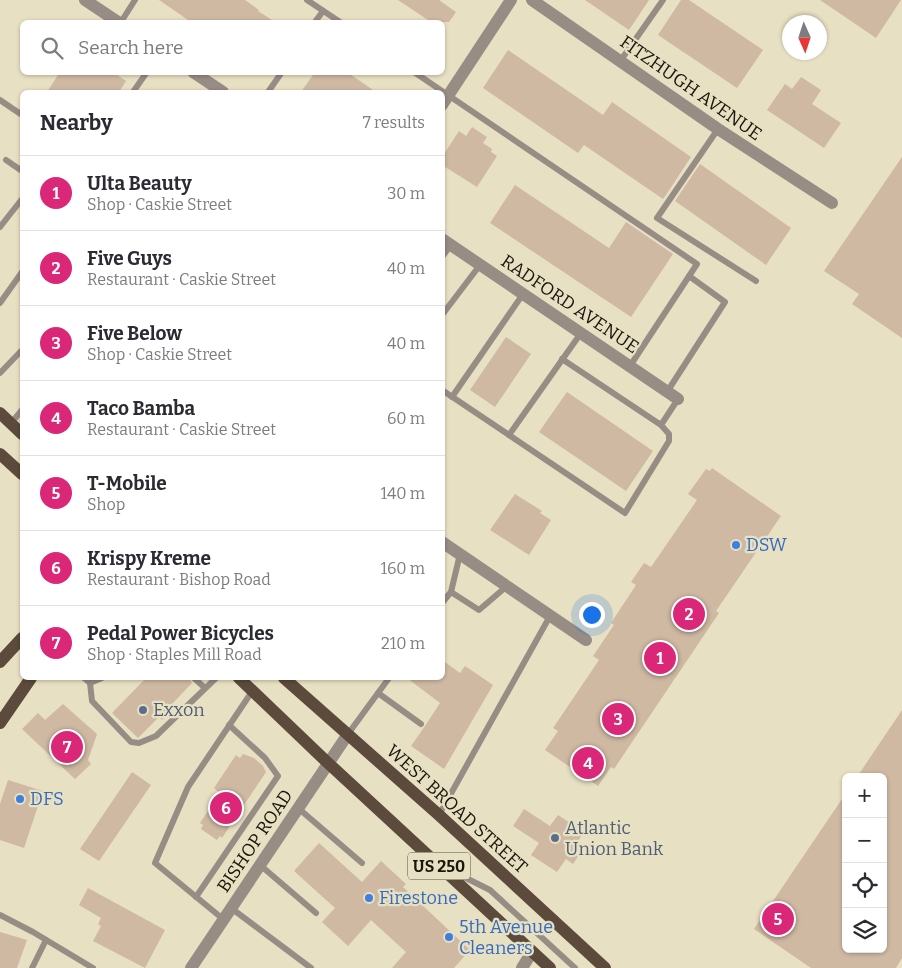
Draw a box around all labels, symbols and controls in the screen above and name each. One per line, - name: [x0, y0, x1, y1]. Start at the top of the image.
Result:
- north arrow: [782, 15, 827, 60]
- search box: [20, 20, 445, 75]
- street label: FITZHUGH AVENUE: [616, 31, 766, 145]
- icon: search: [38, 34, 66, 62]
- text: Search here: [78, 36, 183, 59]
- text: Nearby: [40, 110, 113, 136]
- text: 7 results: [363, 113, 425, 132]
- text: Ulta Beauty: [87, 172, 192, 195]
- text: 1: [53, 184, 59, 203]
- text: 30 m: [387, 184, 425, 203]
- text: Shop · Caskie Street: [87, 195, 232, 214]
- text: Five Guys: [87, 247, 172, 270]
- street label: RADFORD AVENUE: [497, 250, 643, 358]
- text: 2: [51, 259, 61, 278]
- text: 40 m: [387, 259, 425, 278]
- text: Restaurant · Caskie Street: [87, 270, 276, 289]
- text: Five Below: [87, 322, 182, 345]
- text: 3: [51, 334, 61, 353]
- text: 40 m: [387, 334, 425, 353]
- text: Shop · Caskie Street: [87, 345, 232, 364]
- text: Taco Bamba: [87, 397, 195, 420]
- text: 4: [51, 409, 61, 428]
- text: 60 m: [387, 409, 425, 428]
- text: Restaurant · Caskie Street: [87, 420, 276, 439]
- text: T-Mobile: [87, 472, 167, 495]
- text: 5: [52, 484, 60, 503]
- text: 140 m: [380, 484, 425, 503]
- text: Shop: [87, 495, 125, 514]
- place label: DSW: [746, 534, 788, 556]
- marker: DSW: [730, 539, 742, 551]
- text: Krispy Kreme: [87, 547, 211, 570]
- text: 6: [51, 559, 61, 578]
- text: 160 m: [380, 559, 425, 578]
- text: Restaurant · Bishop Road: [87, 570, 271, 589]
- pin: 2: [673, 595, 705, 633]
- your location: [579, 602, 605, 628]
- text: Pedal Power Bicycles: [87, 622, 274, 645]
- text: 7: [52, 634, 60, 653]
- text: 210 m: [381, 634, 425, 653]
- pin: 1: [644, 639, 676, 677]
- text: Shop · Staples Mill Road: [87, 645, 262, 664]
- place label: Exxon: [153, 699, 205, 721]
- pin: 3: [602, 700, 634, 738]
- marker: Exxon: [137, 704, 149, 716]
- pin: 7: [51, 728, 83, 766]
- street label: WEST BROAD STREET: [382, 740, 532, 878]
- pin: 4: [572, 744, 604, 782]
- map controls: [842, 773, 887, 953]
- button: +: [842, 773, 887, 818]
- street label: BISHOP ROAD: [213, 785, 297, 897]
- place label: DFS: [30, 788, 64, 810]
- pin: 6: [210, 789, 242, 827]
- marker: DFS: [14, 793, 26, 805]
- place label: Atlantic Union Bank: [565, 817, 664, 860]
- button: −: [842, 818, 887, 863]
- marker: Atlantic Union Bank: [549, 832, 561, 844]
- road number: US 250: [408, 852, 470, 879]
- button: locate: [842, 863, 887, 908]
- place label: Firestone: [379, 887, 458, 909]
- marker: Firestone: [363, 892, 375, 904]
- pin: 5: [762, 900, 794, 938]
- button: layers: [842, 908, 887, 953]
- place label: 5th Avenue Cleaners: [459, 916, 553, 959]
- marker: 5th Avenue Cleaners: [443, 931, 455, 943]

